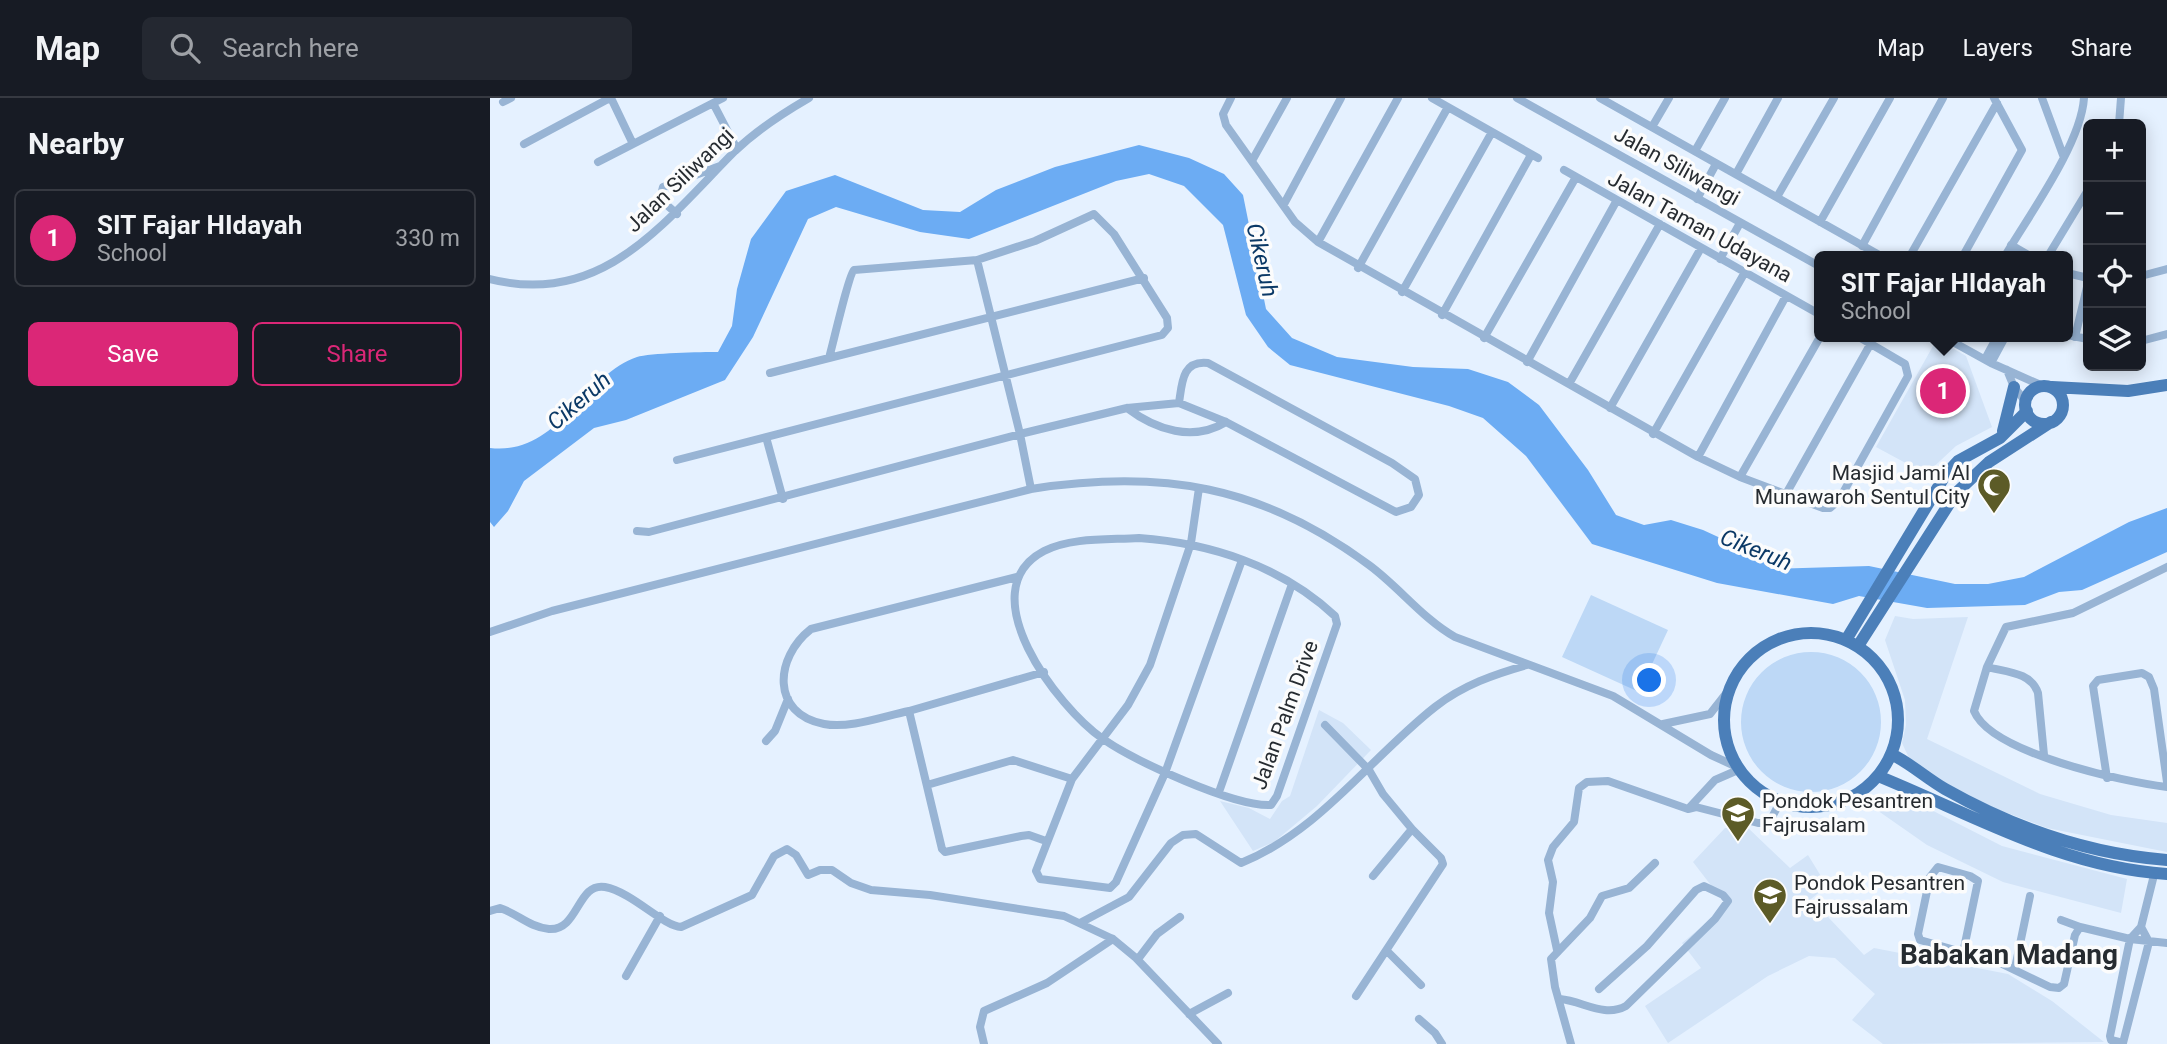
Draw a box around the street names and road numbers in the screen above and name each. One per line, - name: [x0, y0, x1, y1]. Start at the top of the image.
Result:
- street label: Jalan Siliwangi: [1610, 122, 1744, 210]
- street label: Jalan Siliwangi: [621, 123, 739, 237]
- street label: Jalan Taman Udayana: [1604, 166, 1796, 288]
- street label: Jalan Palm Drive: [1247, 637, 1323, 793]

